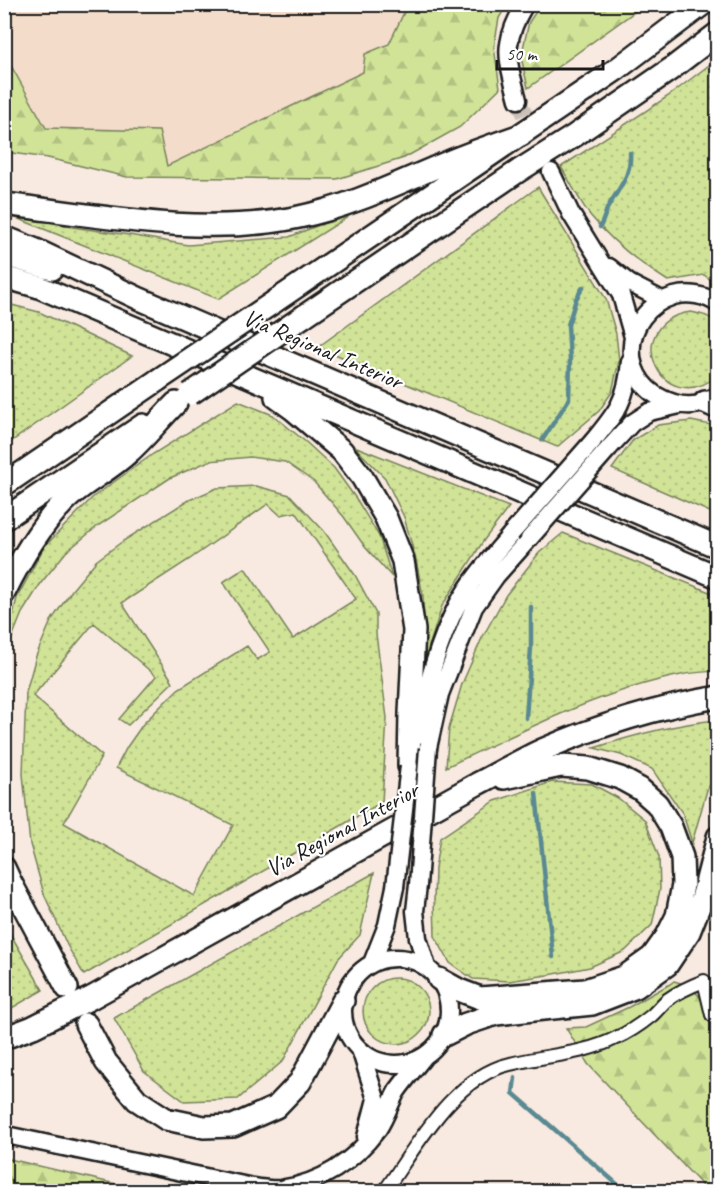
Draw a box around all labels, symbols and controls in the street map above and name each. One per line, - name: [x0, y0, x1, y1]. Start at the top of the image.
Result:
- scale bar: [497, 33, 604, 71]
- text: 50 m: [506, 43, 539, 65]
- street label: Via Regional Interior: [239, 302, 409, 397]
- street label: Via Regional Interior: [260, 774, 426, 883]

